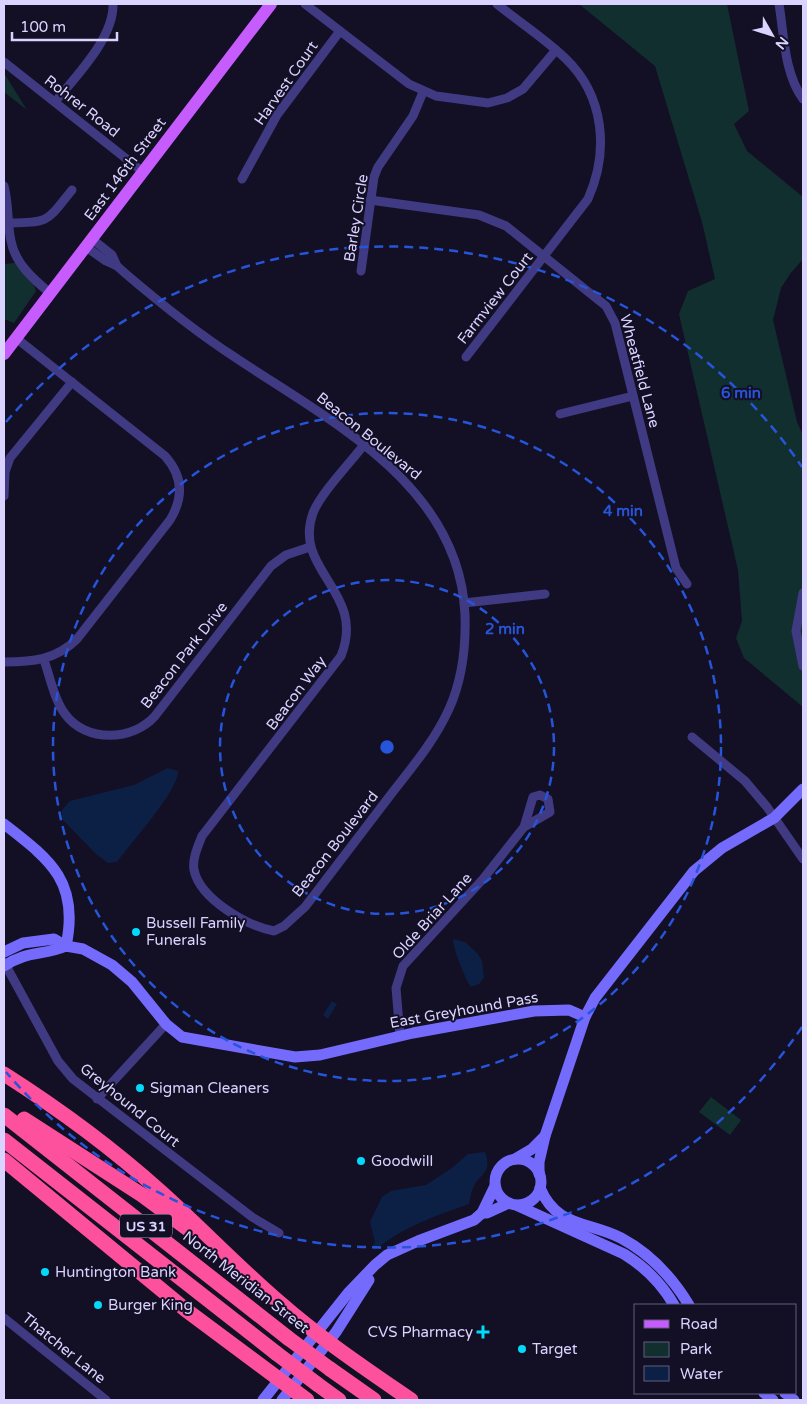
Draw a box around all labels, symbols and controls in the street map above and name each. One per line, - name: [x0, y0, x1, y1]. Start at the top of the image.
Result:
- scale bar: [12, 10, 118, 42]
- north arrow: [747, 10, 797, 60]
- text: 100 m: [20, 18, 66, 36]
- text: N: [772, 33, 792, 53]
- street label: Harvest Court: [250, 37, 322, 129]
- street label: Rohrer Road: [41, 71, 123, 141]
- street label: East 146th Street: [80, 114, 170, 224]
- street label: Barley Circle: [340, 173, 372, 263]
- street label: Farmview Court: [454, 248, 537, 348]
- street label: Wheatfield Lane: [616, 312, 664, 430]
- text: 6 min: [721, 384, 761, 402]
- street label: Beacon Boulevard: [313, 388, 425, 484]
- text: 4 min: [603, 502, 643, 520]
- street label: Beacon Park Drive: [137, 598, 231, 712]
- text: 2 min: [485, 620, 525, 638]
- street label: Beacon Way: [262, 652, 330, 734]
- centre of rings: [378, 738, 396, 756]
- street label: Beacon Boulevard: [288, 787, 382, 901]
- street label: Olde Briar Lane: [388, 869, 476, 963]
- place label: Bussell Family Funerals: [146, 914, 245, 949]
- marker: Bussell Family Funerals: [130, 926, 142, 938]
- street label: East Greyhound Pass: [388, 988, 540, 1032]
- street label: Greyhound Court: [76, 1059, 184, 1151]
- place label: Sigman Cleaners: [150, 1079, 269, 1097]
- marker: Sigman Cleaners: [134, 1082, 146, 1094]
- place label: Goodwill: [371, 1152, 433, 1170]
- marker: Goodwill: [355, 1155, 367, 1167]
- road number: US 31: [120, 1214, 172, 1238]
- street label: North Meridian Street: [179, 1227, 313, 1337]
- place label: Huntington Bank: [55, 1263, 176, 1281]
- marker: Huntington Bank: [39, 1266, 51, 1278]
- place label: Burger King: [108, 1296, 193, 1314]
- marker: Burger King: [92, 1299, 104, 1311]
- legend: [634, 1304, 797, 1394]
- street label: Thatcher Lane: [19, 1309, 109, 1387]
- text: Road: [680, 1315, 718, 1333]
- place label: CVS Pharmacy: [368, 1323, 473, 1341]
- marker: CVS Pharmacy: [477, 1326, 489, 1338]
- place label: Target: [532, 1340, 578, 1358]
- text: Park: [680, 1340, 712, 1358]
- marker: Target: [516, 1343, 528, 1355]
- text: Water: [680, 1365, 723, 1383]

